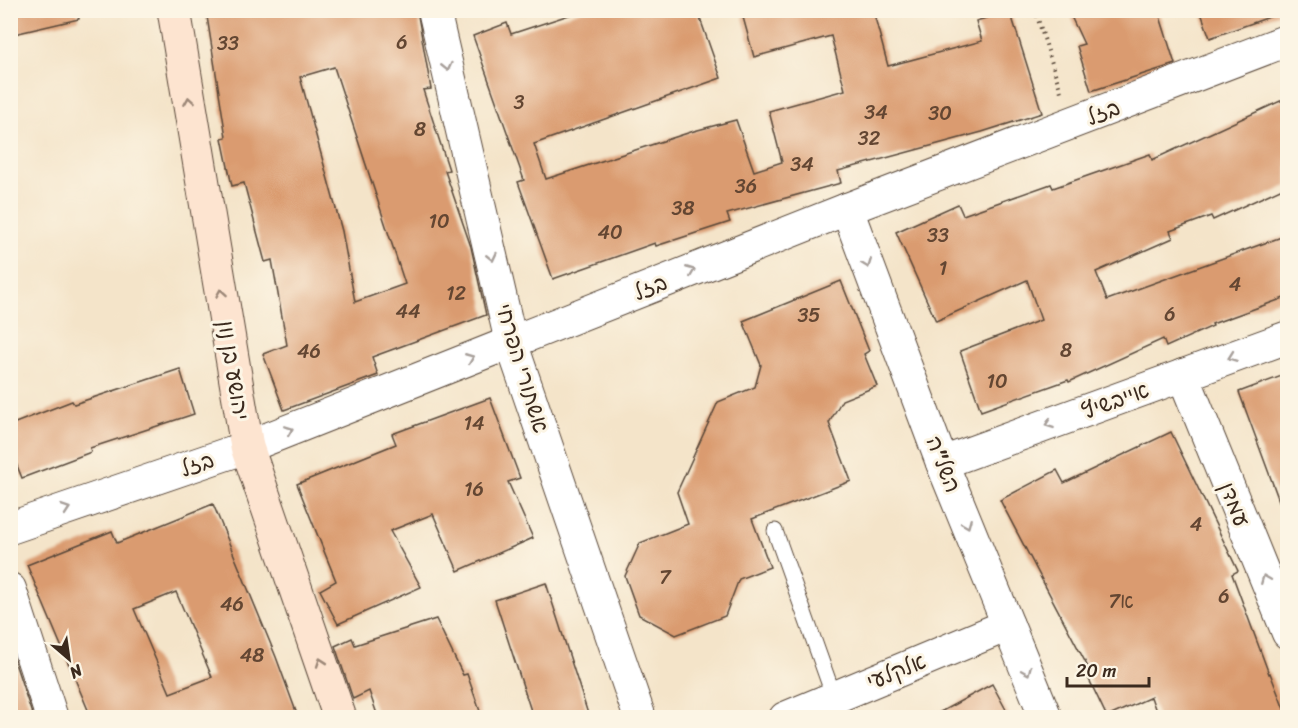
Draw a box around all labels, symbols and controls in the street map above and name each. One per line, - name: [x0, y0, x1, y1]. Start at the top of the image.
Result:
- house number: 6: [396, 25, 408, 60]
- house number: 33: [217, 26, 239, 61]
- one-way arrow: [440, 62, 453, 72]
- house number: 3: [514, 85, 525, 120]
- street label: בזל: [1080, 88, 1126, 137]
- house number: 34: [864, 95, 888, 130]
- one-way arrow: [183, 96, 196, 106]
- house number: 30: [928, 96, 952, 131]
- house number: 8: [414, 112, 426, 147]
- house number: 32: [858, 121, 881, 156]
- house number: 34: [790, 147, 814, 182]
- house number: 36: [735, 169, 757, 204]
- house number: 38: [671, 191, 695, 226]
- house number: 10: [428, 204, 450, 239]
- house number: 40: [597, 215, 623, 250]
- house number: 33: [927, 218, 949, 253]
- house number: 1: [939, 251, 947, 286]
- one-way arrow: [484, 252, 497, 262]
- one-way arrow: [860, 258, 873, 269]
- street label: בזל: [627, 263, 673, 312]
- one-way arrow: [684, 266, 695, 278]
- house number: 4: [1229, 267, 1241, 302]
- house number: 12: [446, 276, 467, 311]
- one-way arrow: [215, 288, 228, 298]
- house number: 44: [396, 294, 421, 329]
- house number: 6: [1164, 297, 1176, 332]
- house number: 35: [797, 298, 821, 333]
- street label: אשתורי הפרחי: [484, 299, 561, 438]
- street label: יהושע בן נון: [206, 317, 261, 423]
- house number: 8: [1060, 333, 1072, 368]
- house number: 46: [297, 334, 321, 369]
- one-way arrow: [1228, 350, 1238, 363]
- one-way arrow: [464, 353, 475, 365]
- house number: 10: [986, 364, 1008, 399]
- street label: אייבשיץ: [1076, 370, 1155, 431]
- house number: 14: [463, 406, 485, 441]
- one-way arrow: [1044, 416, 1055, 429]
- one-way arrow: [283, 425, 294, 437]
- street label: השל"ה: [915, 430, 972, 498]
- street label: בזל: [175, 441, 220, 488]
- house number: 16: [464, 472, 484, 507]
- street label: עמדן: [1208, 476, 1261, 533]
- one-way arrow: [60, 504, 71, 517]
- house number: 4: [1190, 507, 1202, 542]
- one-way arrow: [960, 518, 972, 529]
- house number: 7: [659, 560, 672, 595]
- one-way arrow: [1260, 574, 1272, 585]
- house number: 6: [1218, 579, 1230, 614]
- house number: 7א: [1108, 584, 1134, 619]
- house number: 46: [220, 587, 244, 622]
- north arrow: [39, 629, 99, 689]
- house number: 48: [240, 638, 264, 673]
- street label: אלקלעי: [860, 642, 932, 701]
- scale bar: [1067, 650, 1150, 688]
- text: 20 m: [1076, 655, 1116, 687]
- text: N: [63, 656, 89, 687]
- one-way arrow: [316, 657, 329, 668]
- one-way arrow: [1020, 665, 1032, 676]

